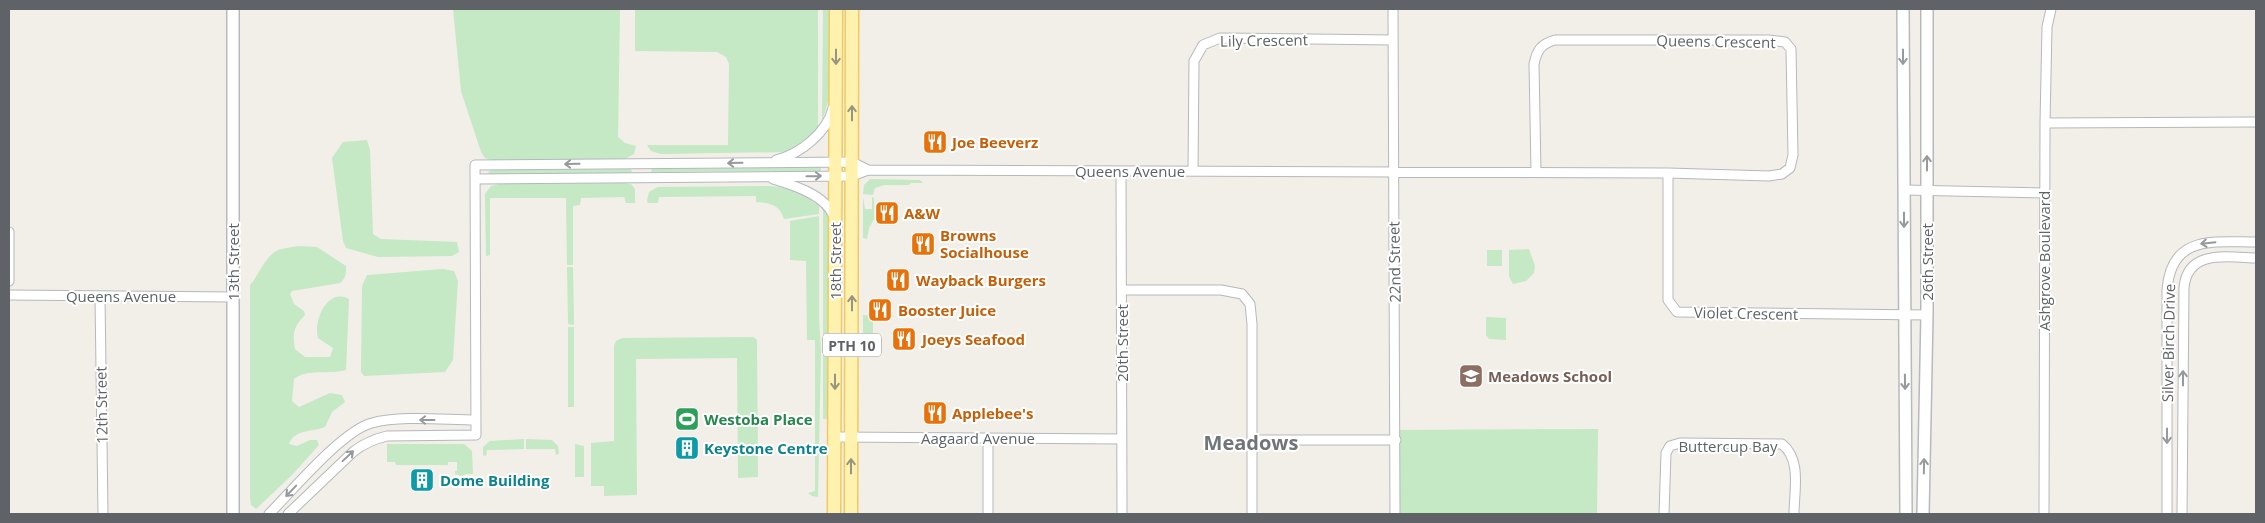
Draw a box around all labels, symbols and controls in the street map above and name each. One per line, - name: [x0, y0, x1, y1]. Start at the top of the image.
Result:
- street label: Lily Crescent: [1220, 29, 1308, 51]
- street label: Queens Crescent: [1656, 30, 1776, 52]
- one-way arrow: [831, 49, 841, 65]
- one-way arrow: [1898, 49, 1908, 65]
- one-way arrow: [847, 105, 857, 122]
- restaurant icon: Joe Beeverz: [922, 129, 948, 155]
- place label: Joe Beeverz: [950, 132, 1038, 152]
- one-way arrow: [1922, 155, 1932, 172]
- one-way arrow: [727, 158, 744, 168]
- one-way arrow: [565, 159, 581, 169]
- street label: Queens Avenue: [1075, 161, 1185, 181]
- one-way arrow: [806, 171, 822, 181]
- street label: Ashgrove Boulevard: [2034, 191, 2054, 331]
- restaurant icon: A&W: [874, 200, 900, 226]
- place label: A&W: [904, 203, 941, 223]
- one-way arrow: [1899, 212, 1909, 228]
- street label: 22nd Street: [1383, 221, 1405, 303]
- street label: 18th Street: [825, 222, 845, 300]
- street label: 13th Street: [223, 223, 243, 301]
- street label: 26th Street: [1917, 223, 1937, 301]
- place label: Browns Socialhouse: [940, 225, 1029, 262]
- restaurant icon: Browns Socialhouse: [910, 231, 936, 257]
- one-way arrow: [2200, 238, 2216, 248]
- restaurant icon: Wayback Burgers: [885, 267, 911, 293]
- place label: Wayback Burgers: [916, 270, 1046, 290]
- street label: Silver Birch Drive: [2157, 284, 2179, 402]
- street label: Queens Avenue: [66, 286, 176, 306]
- one-way arrow: [847, 295, 857, 312]
- restaurant icon: Booster Juice: [867, 297, 893, 323]
- place label: Booster Juice: [898, 300, 996, 320]
- street label: Violet Crescent: [1694, 302, 1798, 324]
- street label: 20th Street: [1112, 304, 1132, 382]
- restaurant icon: Joeys Seafood: [891, 326, 917, 352]
- place label: Joeys Seafood: [920, 329, 1025, 349]
- road number: PTH 10: [823, 334, 881, 356]
- school or university icon: Meadows School: [1458, 363, 1484, 389]
- street label: 12th Street: [90, 366, 112, 444]
- place label: Meadows School: [1488, 366, 1612, 386]
- one-way arrow: [2178, 370, 2188, 386]
- one-way arrow: [830, 374, 840, 390]
- one-way arrow: [1900, 374, 1909, 390]
- restaurant icon: Applebee's: [922, 400, 948, 426]
- place label: Applebee's: [952, 403, 1033, 423]
- sports icon: Westoba Place: [674, 406, 700, 432]
- place label: Westoba Place: [704, 409, 813, 429]
- one-way arrow: [419, 415, 436, 425]
- street label: Aagaard Avenue: [921, 428, 1035, 448]
- one-way arrow: [2162, 428, 2172, 444]
- district label: Meadows: [1204, 429, 1298, 456]
- building icon: Keystone Centre: [674, 435, 700, 461]
- street label: Buttercup Bay: [1678, 436, 1778, 456]
- place label: Keystone Centre: [704, 438, 828, 458]
- one-way arrow: [342, 450, 355, 462]
- one-way arrow: [846, 458, 856, 474]
- one-way arrow: [1919, 458, 1929, 474]
- building icon: Dome Building: [409, 467, 435, 493]
- place label: Dome Building: [440, 470, 550, 490]
- one-way arrow: [285, 485, 297, 498]

